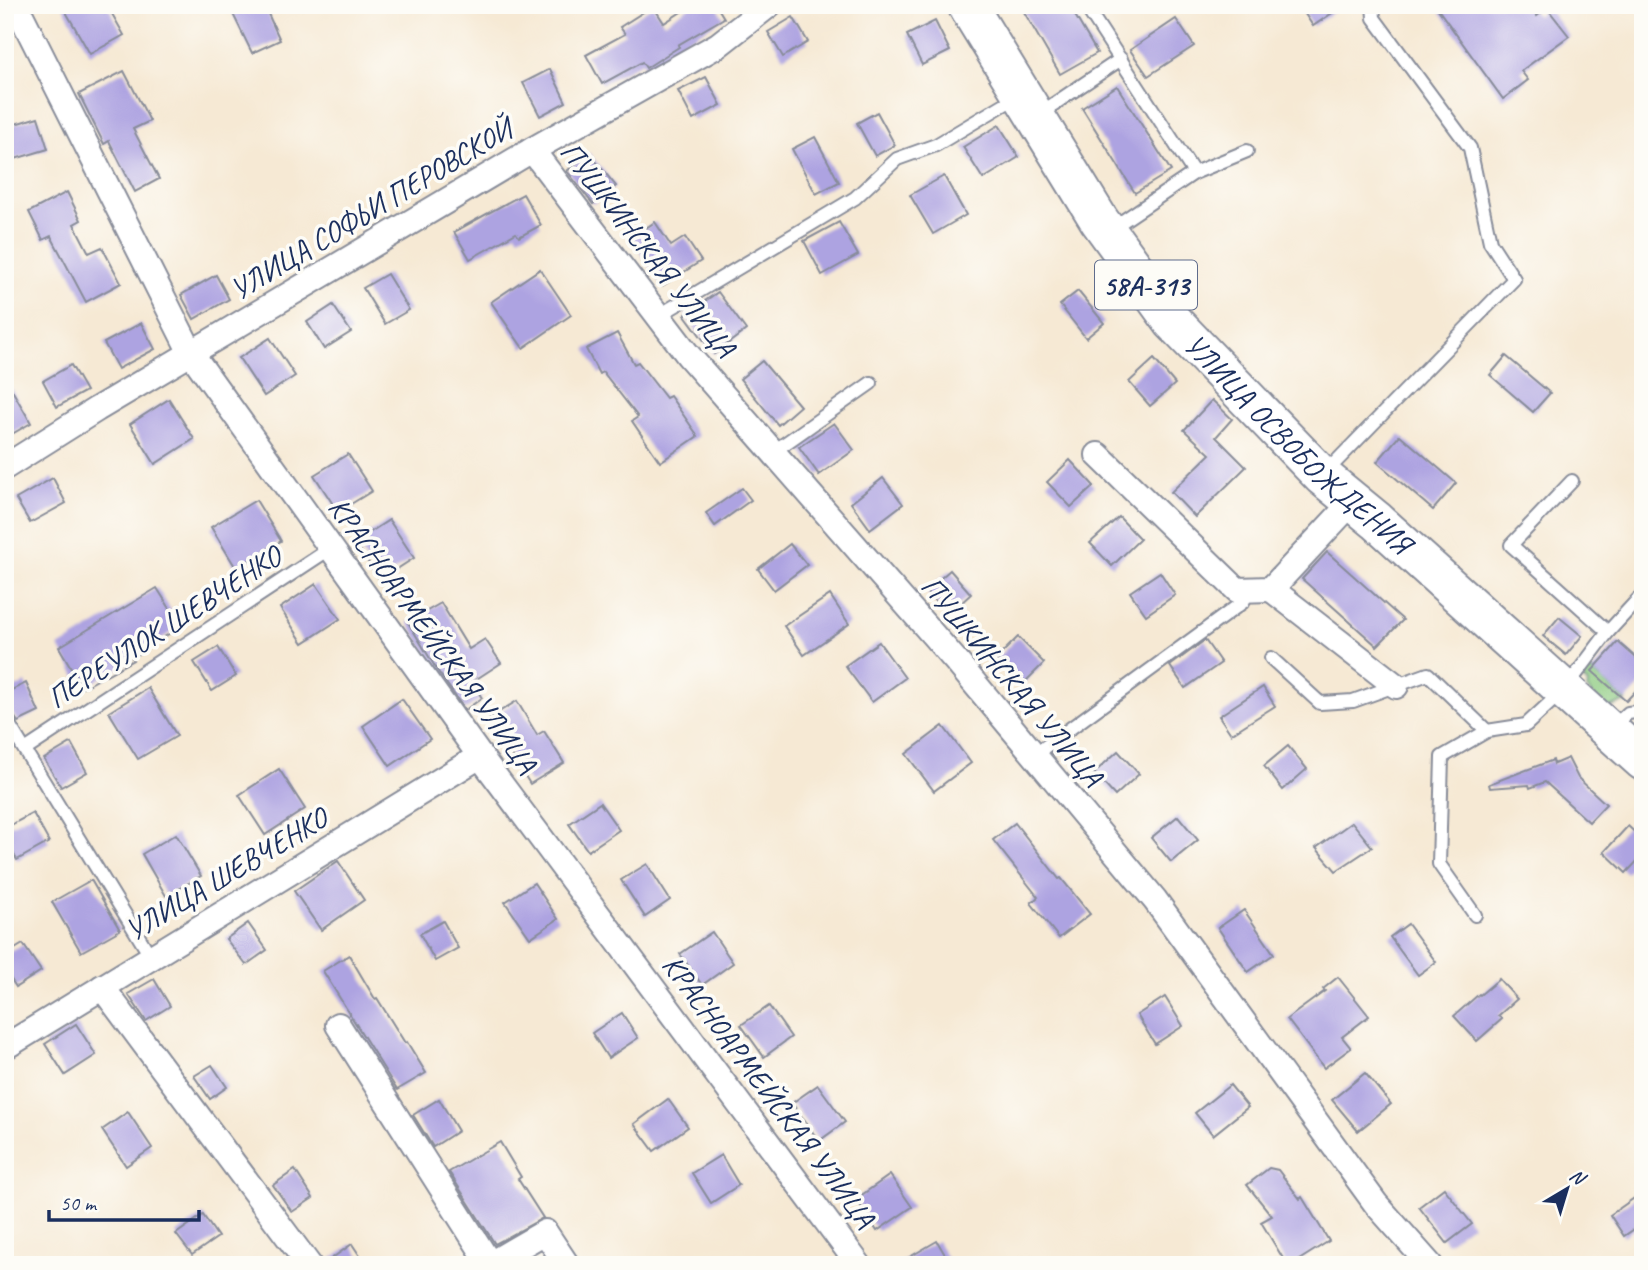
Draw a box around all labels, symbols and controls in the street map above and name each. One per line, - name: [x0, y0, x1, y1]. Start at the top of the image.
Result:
- street label: УЛИЦА СОФЬИ ПЕРОВСКОЙ: [223, 107, 523, 308]
- street label: ПУШКИНСКАЯ УЛИЦА: [552, 134, 745, 366]
- road number: 58А-313: [1095, 260, 1197, 310]
- street label: УЛИЦА ОСВОБОЖДЕНИЯ: [1176, 326, 1423, 565]
- street label: КРАСНОАРМЕЙСКАЯ УЛИЦА: [320, 490, 546, 781]
- street label: ПЕРЕУЛОК ШЕВЧЕНКО: [40, 536, 291, 717]
- street label: ПУШКИНСКАЯ УЛИЦА: [913, 568, 1112, 796]
- street label: УЛИЦА ШЕВЧЕНКО: [118, 797, 337, 949]
- street label: КРАСНОАРМЕЙСКАЯ УЛИЦА: [654, 947, 885, 1236]
- north arrow: [1532, 1154, 1602, 1224]
- text: N: [1565, 1163, 1591, 1191]
- scale bar: [49, 1179, 200, 1223]
- text: 50 m: [60, 1190, 98, 1216]

